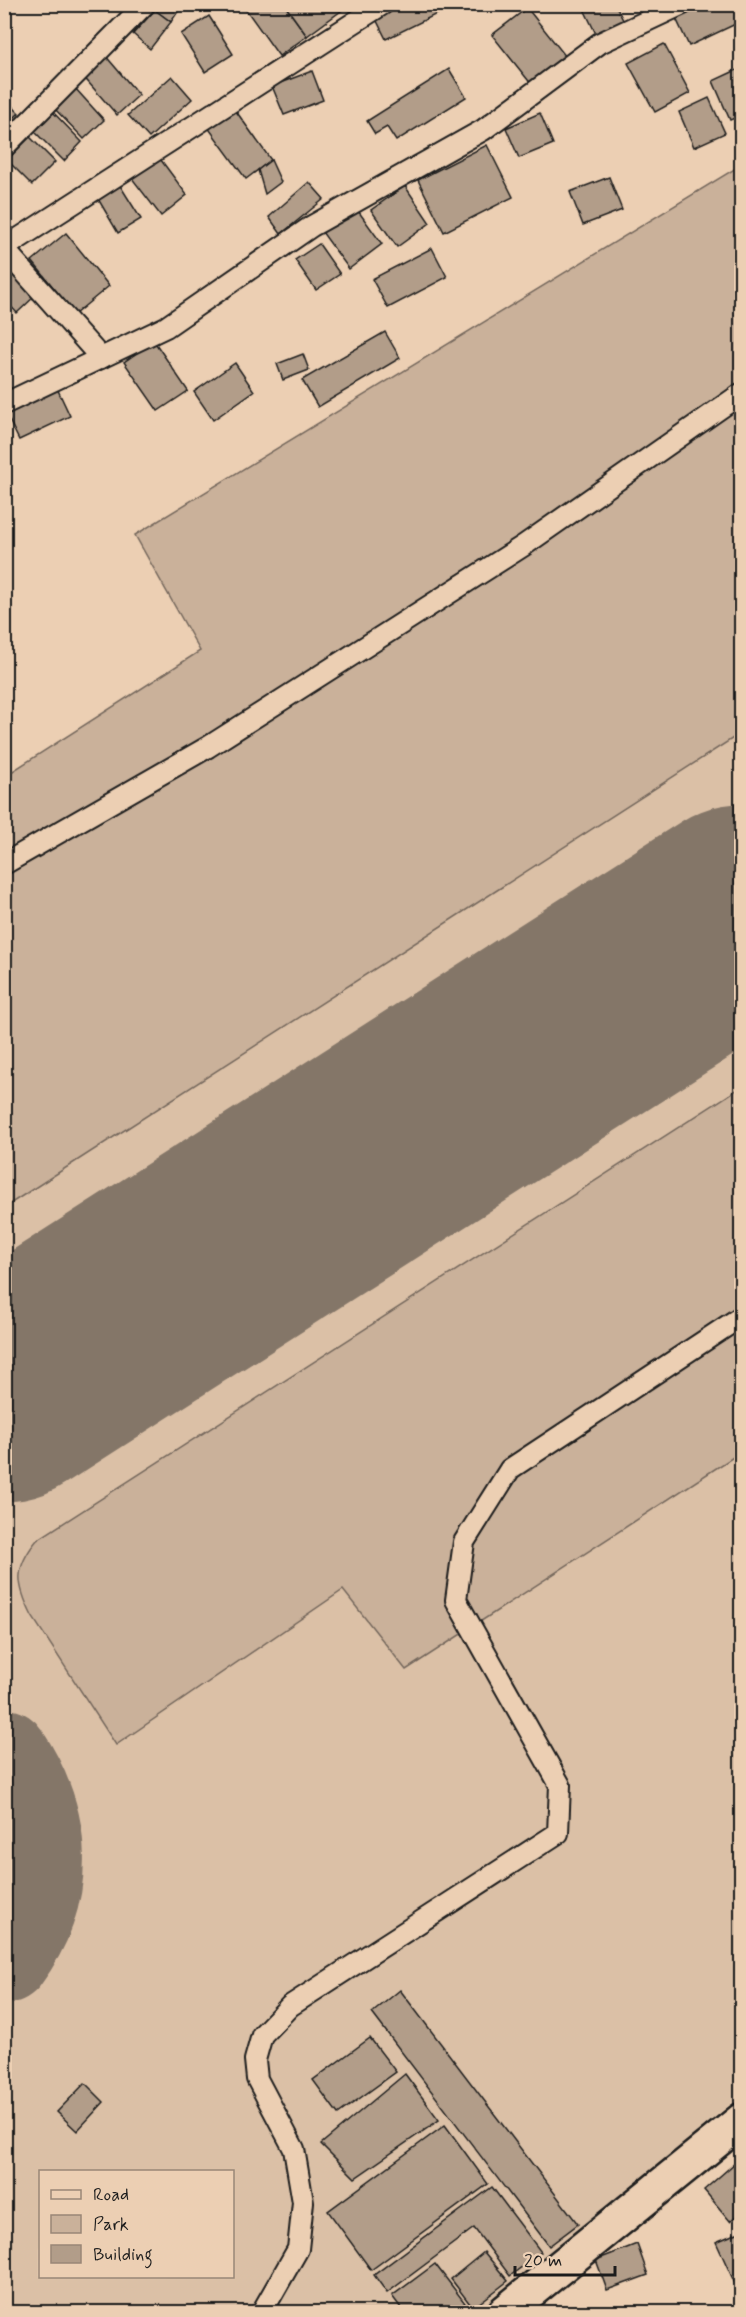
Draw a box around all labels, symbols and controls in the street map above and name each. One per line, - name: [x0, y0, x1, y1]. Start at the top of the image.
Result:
- legend: [39, 2170, 234, 2278]
- text: Road: [93, 2183, 129, 2207]
- text: Park: [93, 2213, 129, 2237]
- scale bar: [515, 2239, 616, 2277]
- text: Building: [93, 2243, 153, 2269]
- text: 20 m: [524, 2249, 562, 2273]

